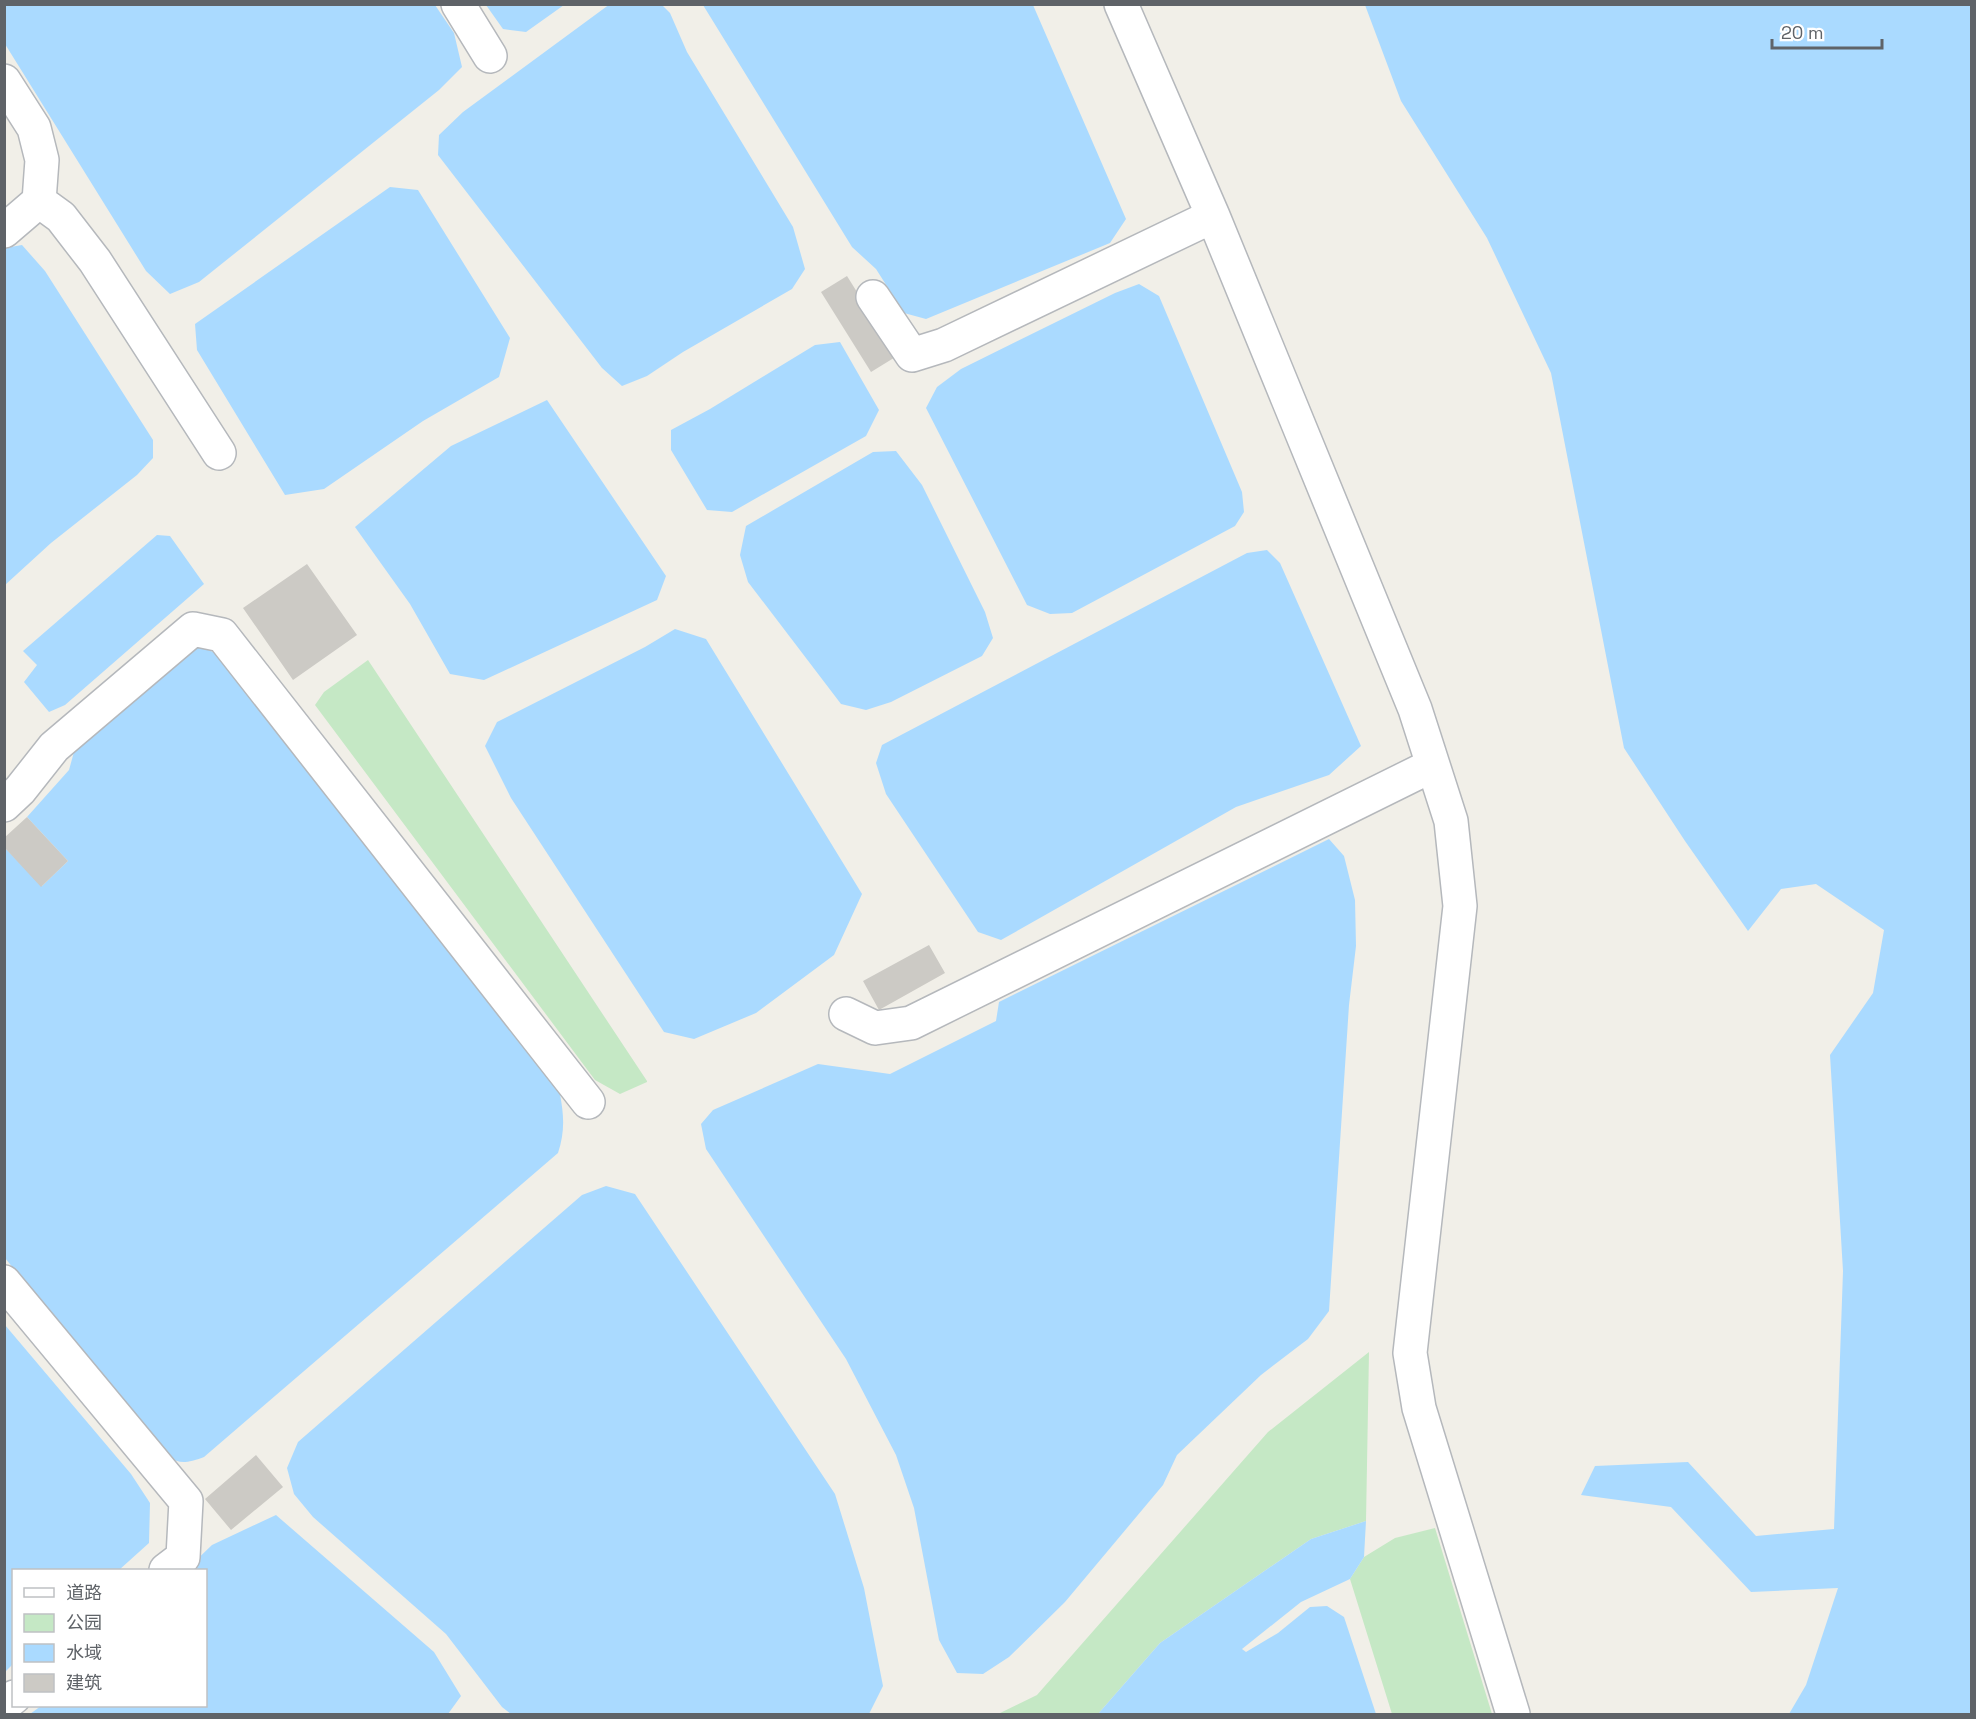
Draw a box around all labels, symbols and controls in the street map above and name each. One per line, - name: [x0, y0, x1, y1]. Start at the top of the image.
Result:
- scale bar: [1772, 12, 1882, 50]
- text: 20 m: [1781, 21, 1824, 44]
- legend: [12, 1569, 207, 1707]
- text: 道路: [66, 1581, 102, 1604]
- text: 公园: [66, 1611, 102, 1634]
- text: 水域: [66, 1641, 102, 1664]
- text: 建筑: [66, 1671, 102, 1694]

